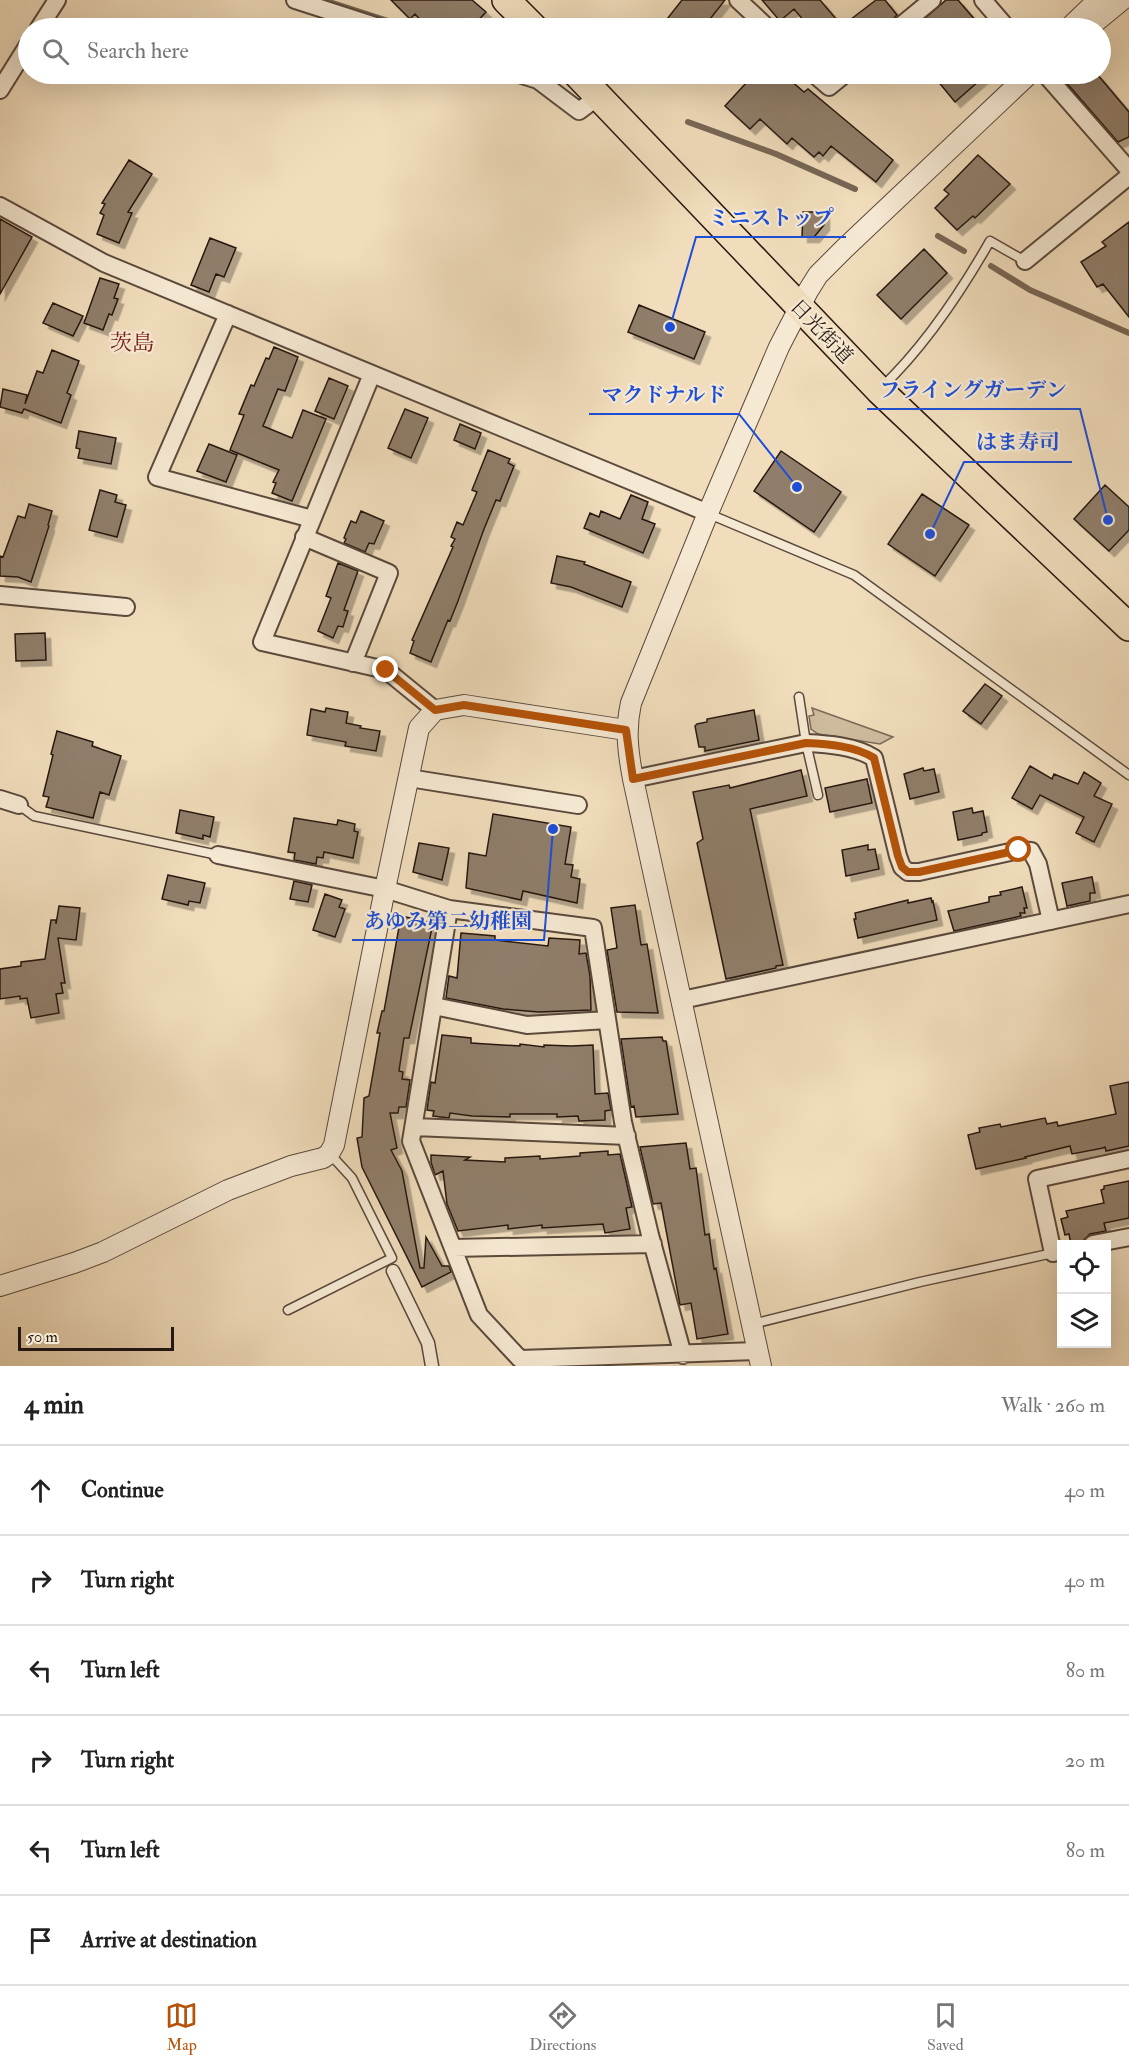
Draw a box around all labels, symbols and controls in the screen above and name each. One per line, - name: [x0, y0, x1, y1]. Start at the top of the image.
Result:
- search box: [18, 18, 1111, 84]
- icon: search: [39, 35, 72, 68]
- text: Search here: [87, 37, 189, 65]
- callout: ミニストップ: [696, 198, 846, 237]
- text: ミニストップ: [708, 205, 834, 232]
- street label: 日光街道: [785, 294, 858, 369]
- district label: 茨島: [110, 329, 154, 357]
- callout: フライングガーデン: [867, 370, 1080, 409]
- callout: マクドナルド: [589, 375, 739, 414]
- text: フライングガーデン: [879, 377, 1067, 404]
- text: マクドナルド: [602, 382, 726, 409]
- callout: はま寿司: [964, 423, 1072, 462]
- text: はま寿司: [976, 429, 1060, 456]
- route end: [372, 656, 398, 682]
- route start: [1005, 836, 1031, 862]
- callout: あゆみ第二幼稚園: [352, 901, 544, 940]
- text: あゆみ第二幼稚園: [364, 908, 532, 935]
- map controls: [1057, 1240, 1111, 1348]
- button: locate: [1057, 1240, 1111, 1294]
- button: layers: [1057, 1294, 1111, 1348]
- scale bar: [18, 1324, 174, 1352]
- text: 50 m: [27, 1327, 58, 1347]
- text: 4 min: [24, 1389, 84, 1421]
- text: Walk · 260 m: [1001, 1393, 1105, 1418]
- icon: ahead: [24, 1474, 57, 1507]
- text: Continue: [81, 1476, 164, 1504]
- text: 40 m: [1064, 1478, 1105, 1503]
- icon: right: [24, 1564, 57, 1597]
- text: Turn right: [81, 1566, 174, 1594]
- text: 40 m: [1064, 1568, 1105, 1593]
- icon: left: [24, 1654, 57, 1687]
- text: Turn left: [81, 1656, 160, 1684]
- text: 80 m: [1066, 1658, 1105, 1683]
- icon: right: [24, 1744, 57, 1777]
- text: Turn right: [81, 1746, 174, 1774]
- text: 20 m: [1065, 1748, 1105, 1773]
- icon: left: [24, 1834, 57, 1867]
- text: Turn left: [81, 1836, 160, 1864]
- text: 80 m: [1066, 1838, 1105, 1863]
- icon: arrive: [24, 1924, 57, 1957]
- text: Arrive at destination: [81, 1926, 257, 1954]
- tab: Map: [165, 1999, 198, 2055]
- tab: Directions: [529, 1999, 596, 2055]
- tab: Saved: [927, 1999, 964, 2055]

